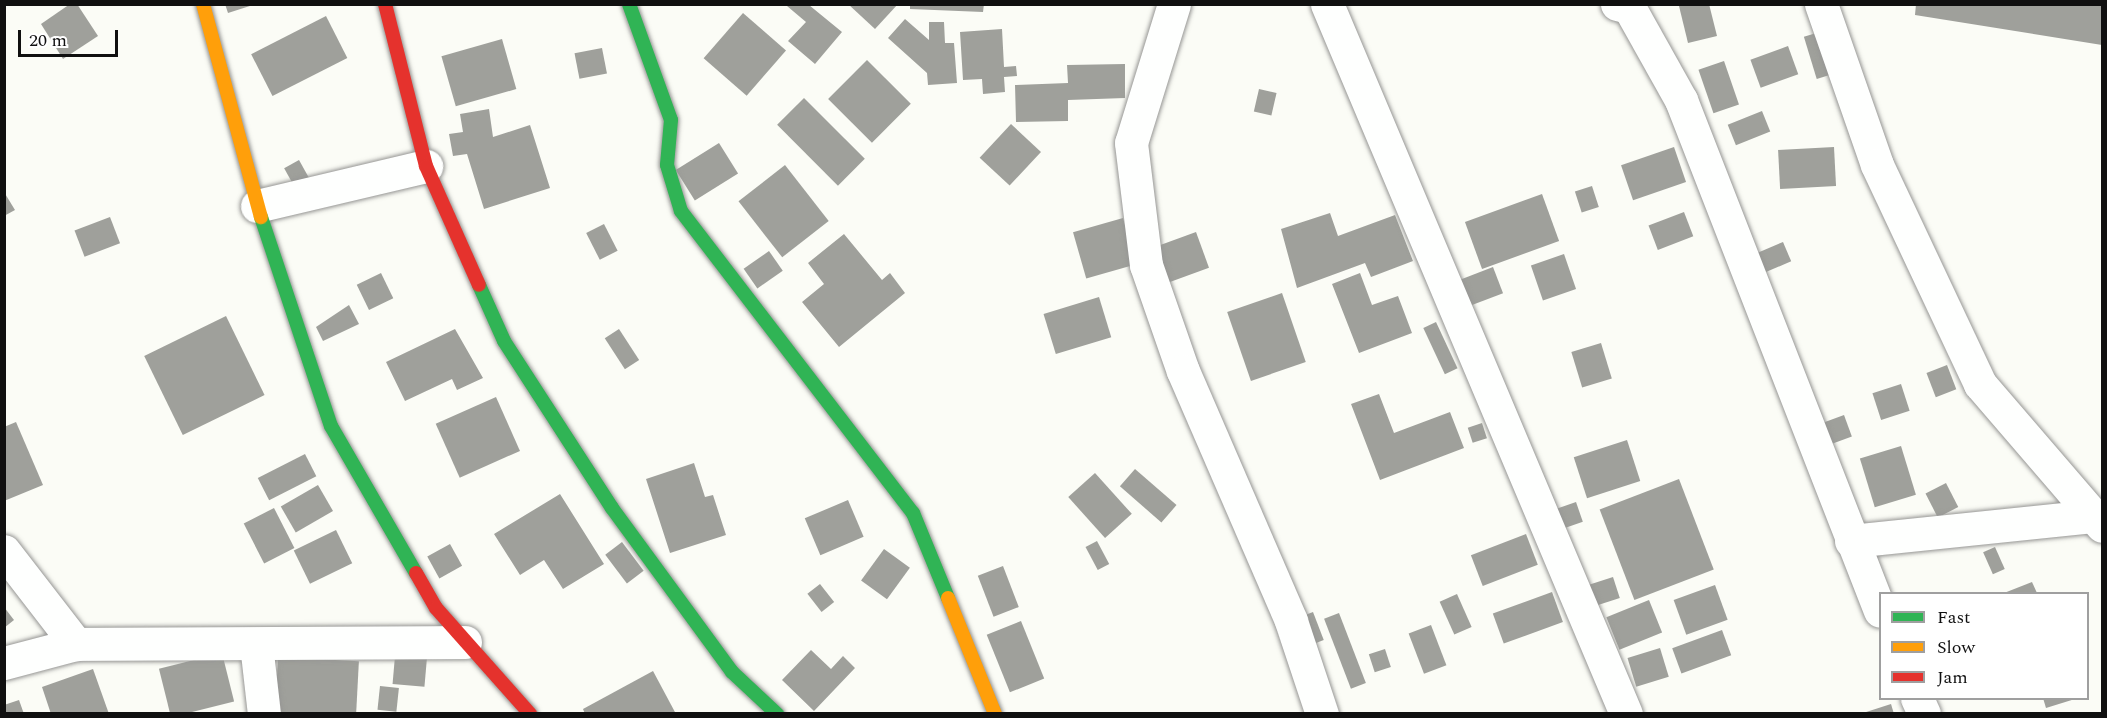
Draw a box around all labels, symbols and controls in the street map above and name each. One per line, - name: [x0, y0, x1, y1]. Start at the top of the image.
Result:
- scale bar: [21, 18, 122, 56]
- text: 20 m: [29, 27, 67, 54]
- legend: [1879, 592, 2089, 700]
- text: Fast: [1937, 604, 1970, 631]
- text: Slow: [1937, 634, 1975, 661]
- text: Jam: [1937, 664, 1968, 691]

